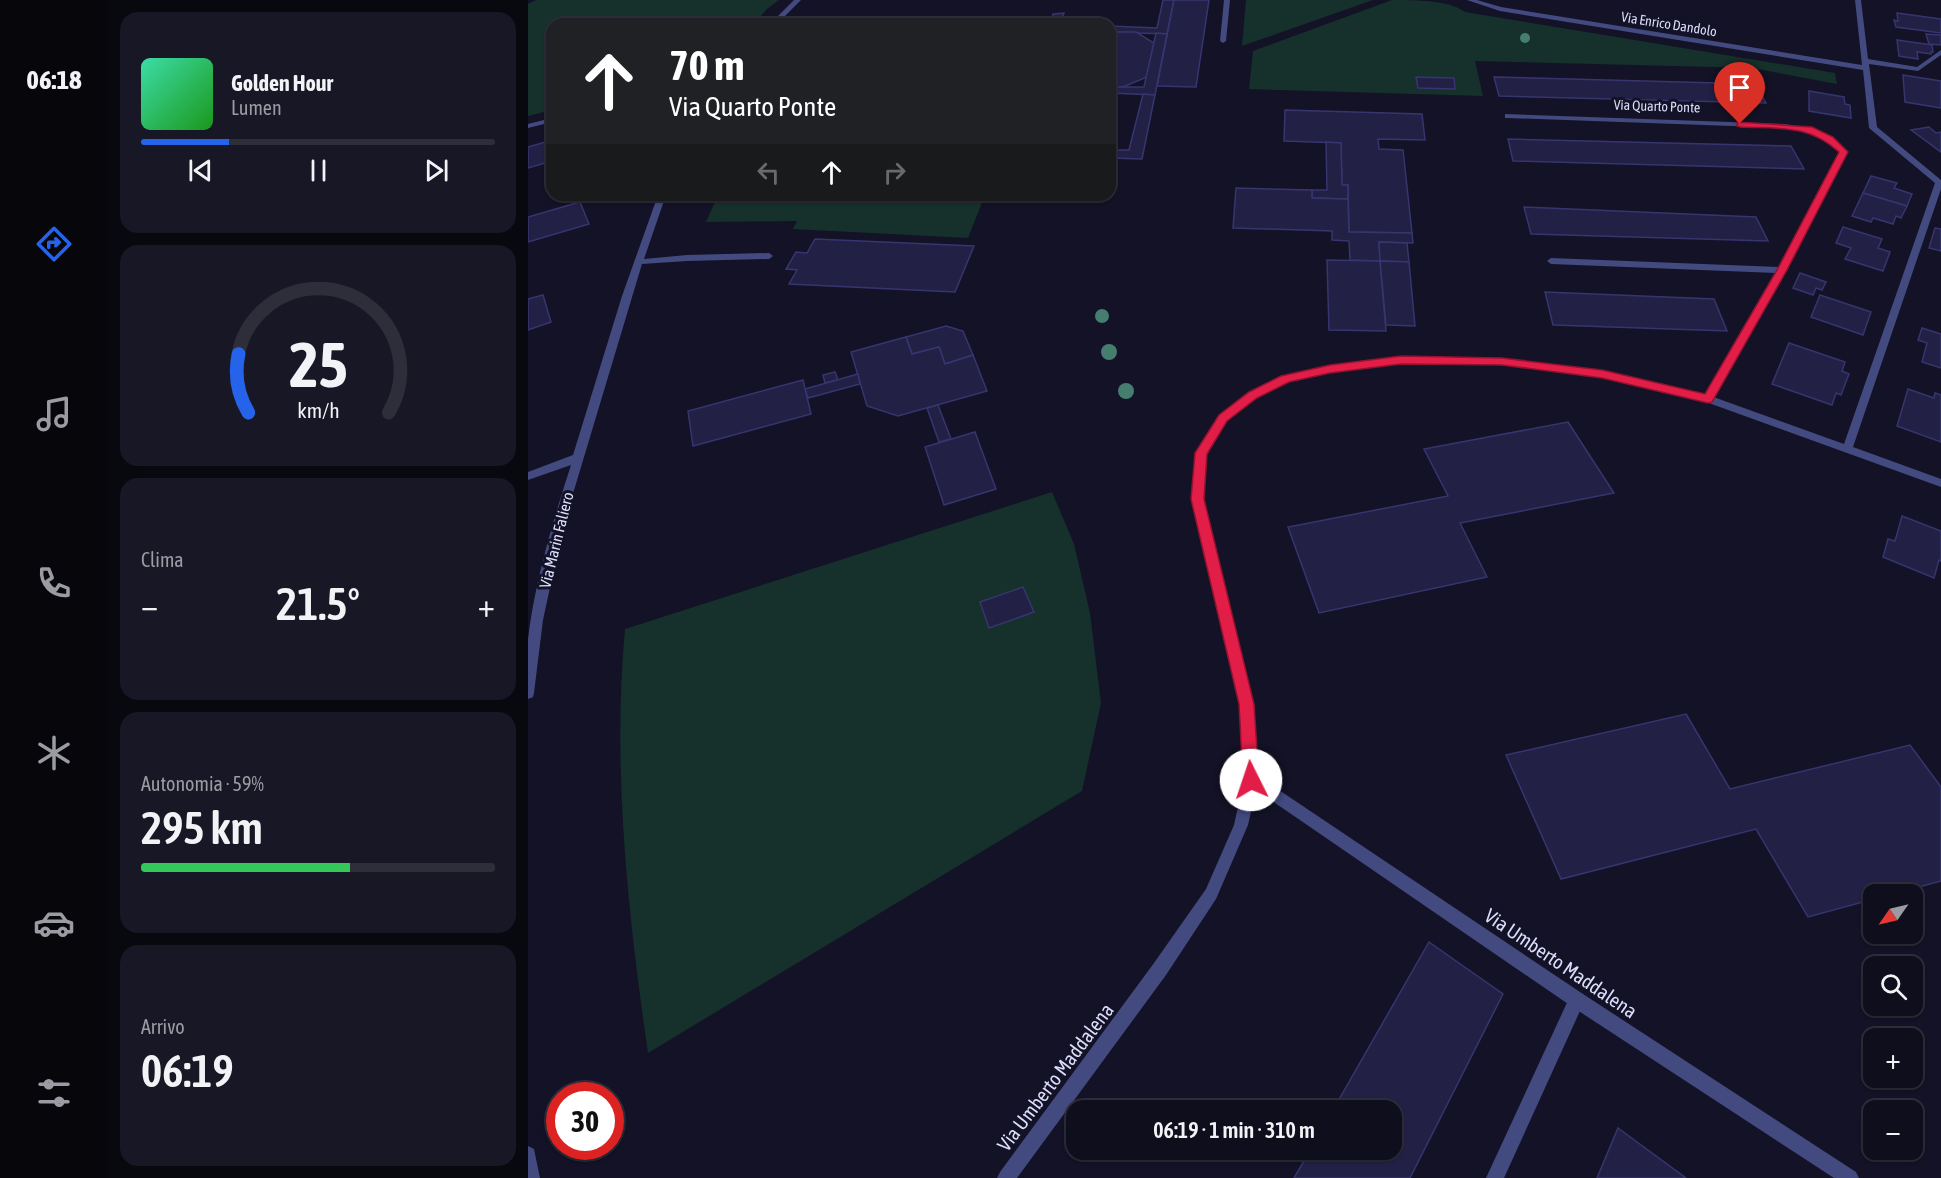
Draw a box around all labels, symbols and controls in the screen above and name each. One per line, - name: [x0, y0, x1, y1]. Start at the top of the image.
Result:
- street label: Via Enrico Dandolo: [1620, 9, 1718, 39]
- text: 70 m: [669, 41, 744, 89]
- icon: ahead: [570, 42, 648, 120]
- pin: [1714, 62, 1765, 124]
- text: 06:18: [26, 64, 82, 95]
- text: Golden Hour: [231, 70, 333, 96]
- icon: arrive: [1723, 71, 1756, 104]
- text: Via Quarto Ponte: [669, 91, 836, 122]
- text: Lumen: [231, 96, 282, 119]
- street label: Via Quarto Ponte: [1613, 96, 1701, 116]
- icon: previous: [184, 154, 217, 187]
- icon: pause: [302, 154, 335, 187]
- icon: next: [420, 154, 453, 187]
- icon: left: [752, 156, 785, 189]
- icon: ahead: [815, 156, 848, 189]
- icon: right: [878, 156, 911, 189]
- icon: directions: [33, 223, 75, 265]
- text: 25: [289, 329, 347, 400]
- icon: music: [33, 393, 75, 435]
- text: km/h: [297, 398, 339, 423]
- street label: Via Marin Faliero: [535, 490, 577, 590]
- text: Clima: [141, 548, 184, 571]
- icon: phone: [33, 562, 75, 604]
- text: 21.5°: [276, 578, 360, 630]
- text: −: [141, 586, 158, 624]
- text: +: [478, 586, 495, 624]
- icon: climate: [33, 732, 75, 774]
- position arrow: [1219, 748, 1283, 812]
- text: Autonomia · 59%: [141, 772, 264, 795]
- text: 295 km: [141, 802, 263, 854]
- north arrow: [1863, 884, 1923, 944]
- map controls: [1863, 884, 1923, 1160]
- icon: car: [33, 902, 75, 944]
- street label: Via Umberto Maddalena: [1480, 903, 1642, 1023]
- button: search: [1863, 956, 1923, 1016]
- street label: Via Umberto Maddalena: [992, 999, 1118, 1155]
- text: Arrivo: [141, 1015, 185, 1038]
- button: +: [1863, 1028, 1923, 1088]
- text: 06:19: [141, 1045, 234, 1097]
- icon: filters: [33, 1072, 75, 1114]
- speed limit sign: 30: [546, 1082, 624, 1160]
- button: −: [1863, 1100, 1923, 1160]
- text: 06:19 · 1 min · 310 m: [1153, 1117, 1315, 1143]

